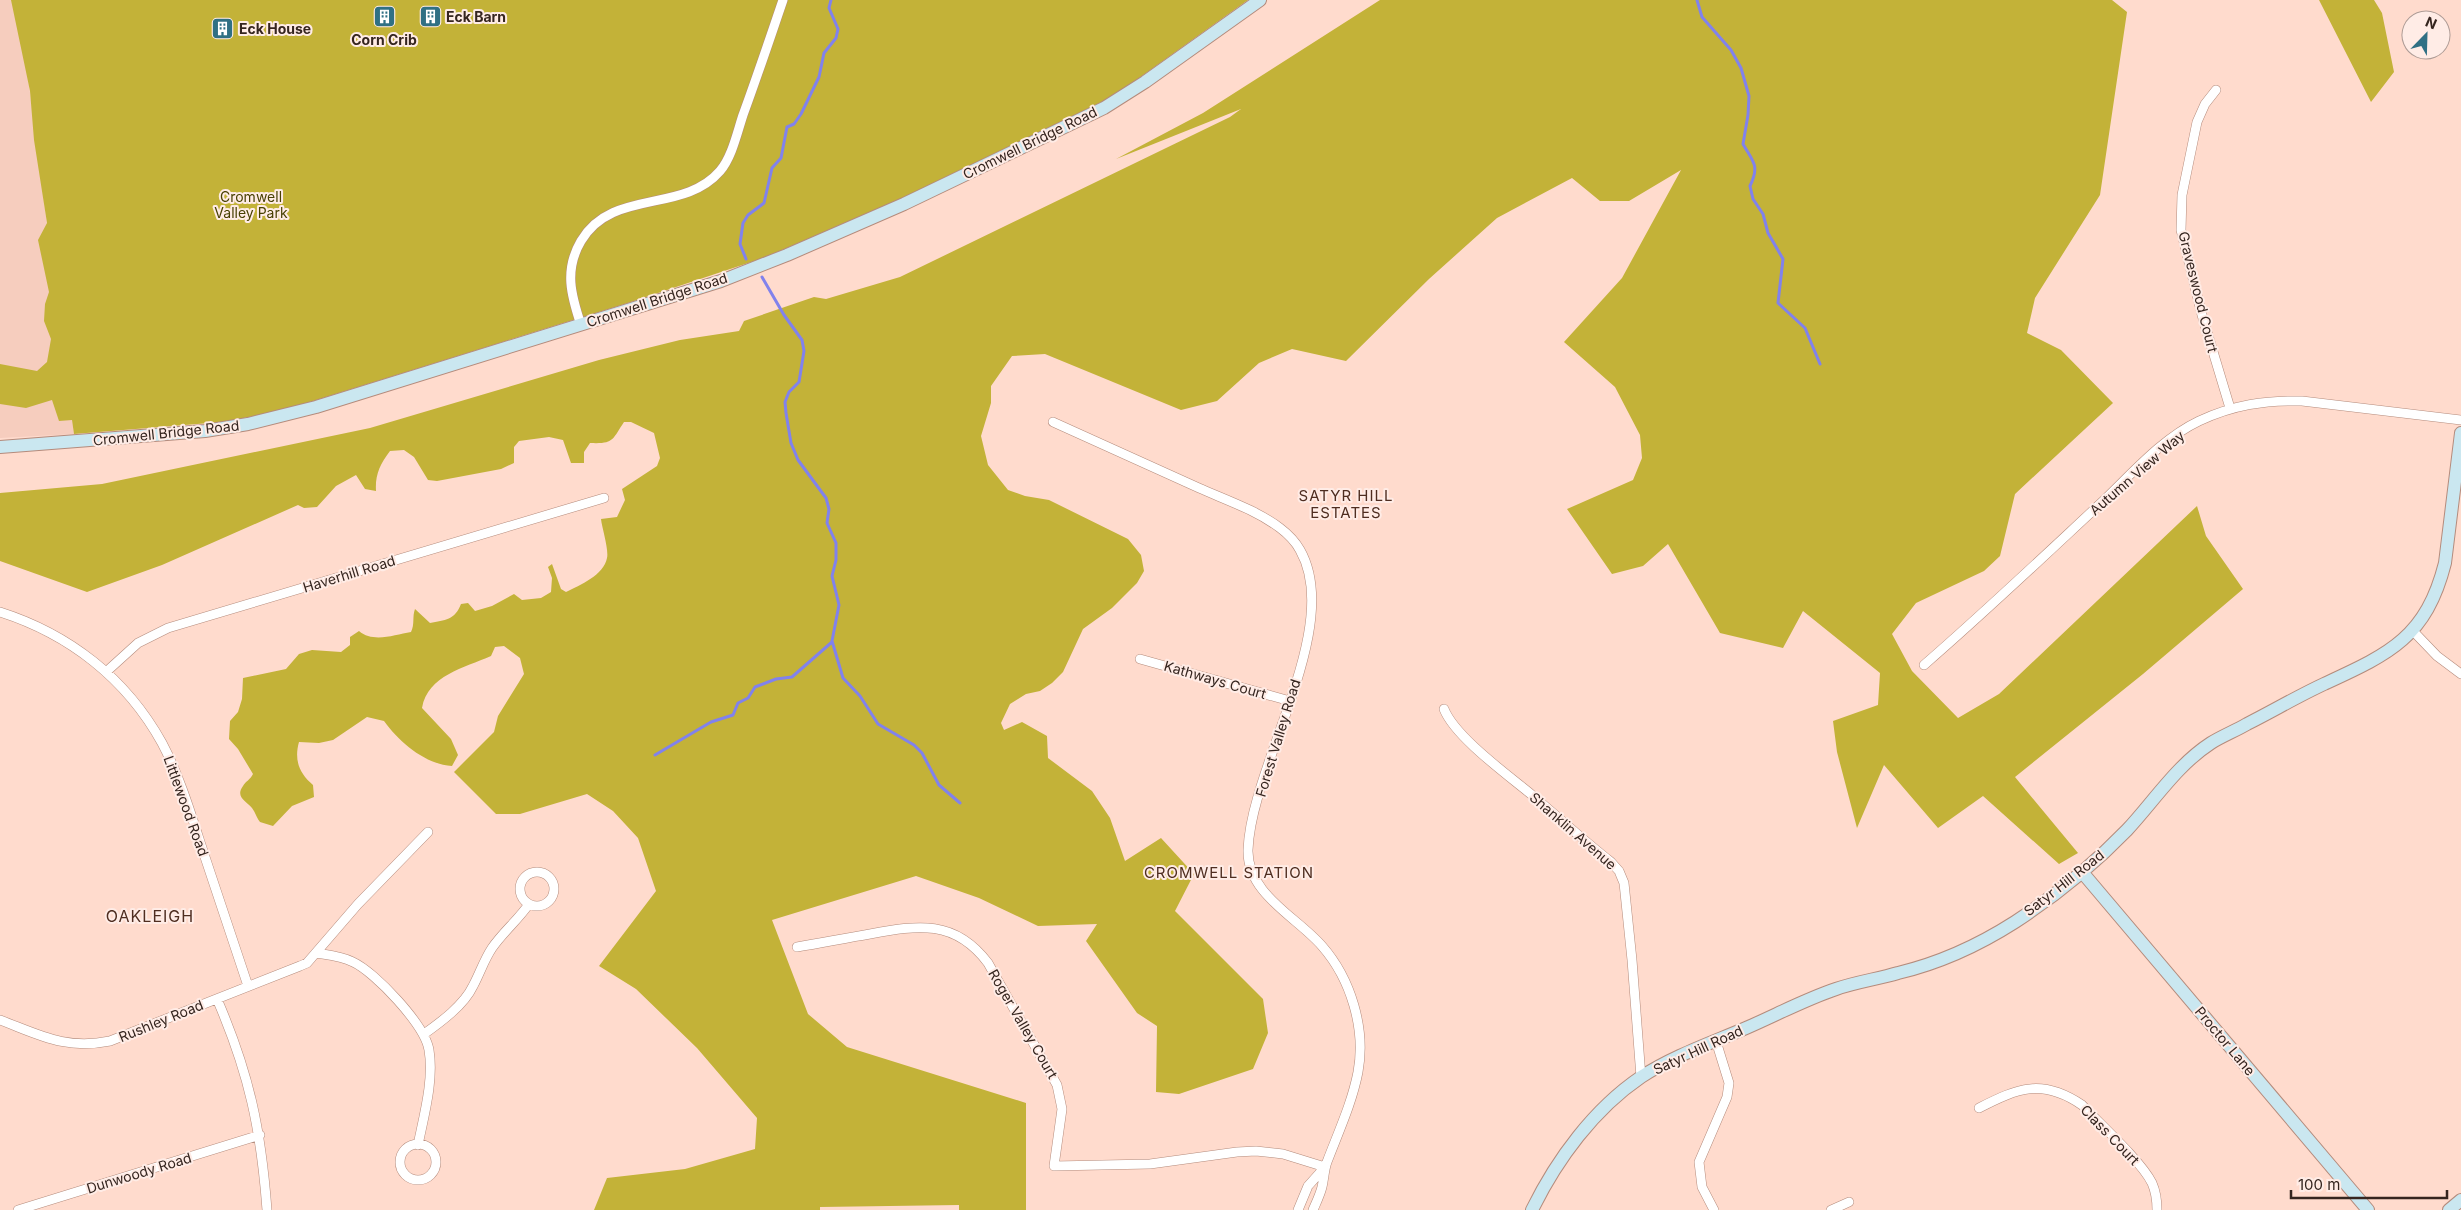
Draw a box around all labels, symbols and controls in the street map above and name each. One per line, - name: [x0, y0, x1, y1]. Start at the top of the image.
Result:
- building icon: Corn Crib: [372, 5, 396, 29]
- building icon: Eck Barn: [418, 5, 442, 29]
- place label: Eck Barn: [446, 8, 506, 25]
- north arrow: [2401, 10, 2451, 60]
- text: N: [2423, 13, 2440, 32]
- building icon: Eck House: [211, 17, 235, 41]
- place label: Eck House: [239, 20, 311, 37]
- place label: Corn Crib: [351, 31, 417, 48]
- street label: Cromwell Bridge Road: [960, 103, 1100, 182]
- park label: Cromwell Valley Park: [214, 188, 288, 221]
- street label: Graveswood Court: [2175, 230, 2222, 354]
- street label: Cromwell Bridge Road: [584, 269, 729, 330]
- street label: Cromwell Bridge Road: [92, 416, 240, 449]
- street label: Autumn View Way: [2086, 427, 2188, 518]
- district label: SATYR HILL ESTATES: [1299, 486, 1393, 522]
- street label: Haverhill Road: [301, 551, 397, 596]
- street label: Kathways Court: [1162, 657, 1269, 702]
- street label: Forest Valley Road: [1252, 677, 1304, 799]
- street label: Littlewood Road: [160, 753, 213, 858]
- street label: Shanklin Avenue: [1527, 788, 1620, 873]
- street label: Satyr Hill Road: [2020, 846, 2107, 919]
- district label: CROMWELL STATION: [1144, 863, 1314, 882]
- district label: OAKLEIGH: [106, 906, 194, 926]
- street label: Roger Valley Court: [985, 966, 1062, 1082]
- street label: Rushley Road: [116, 996, 206, 1045]
- street label: Proctor Lane: [2192, 1003, 2259, 1079]
- street label: Satyr Hill Road: [1650, 1021, 1745, 1078]
- street label: Class Court: [2077, 1101, 2144, 1169]
- street label: Dunwoody Road: [84, 1148, 193, 1197]
- scale bar: [2291, 1168, 2447, 1200]
- text: 100 m: [2298, 1175, 2340, 1194]

